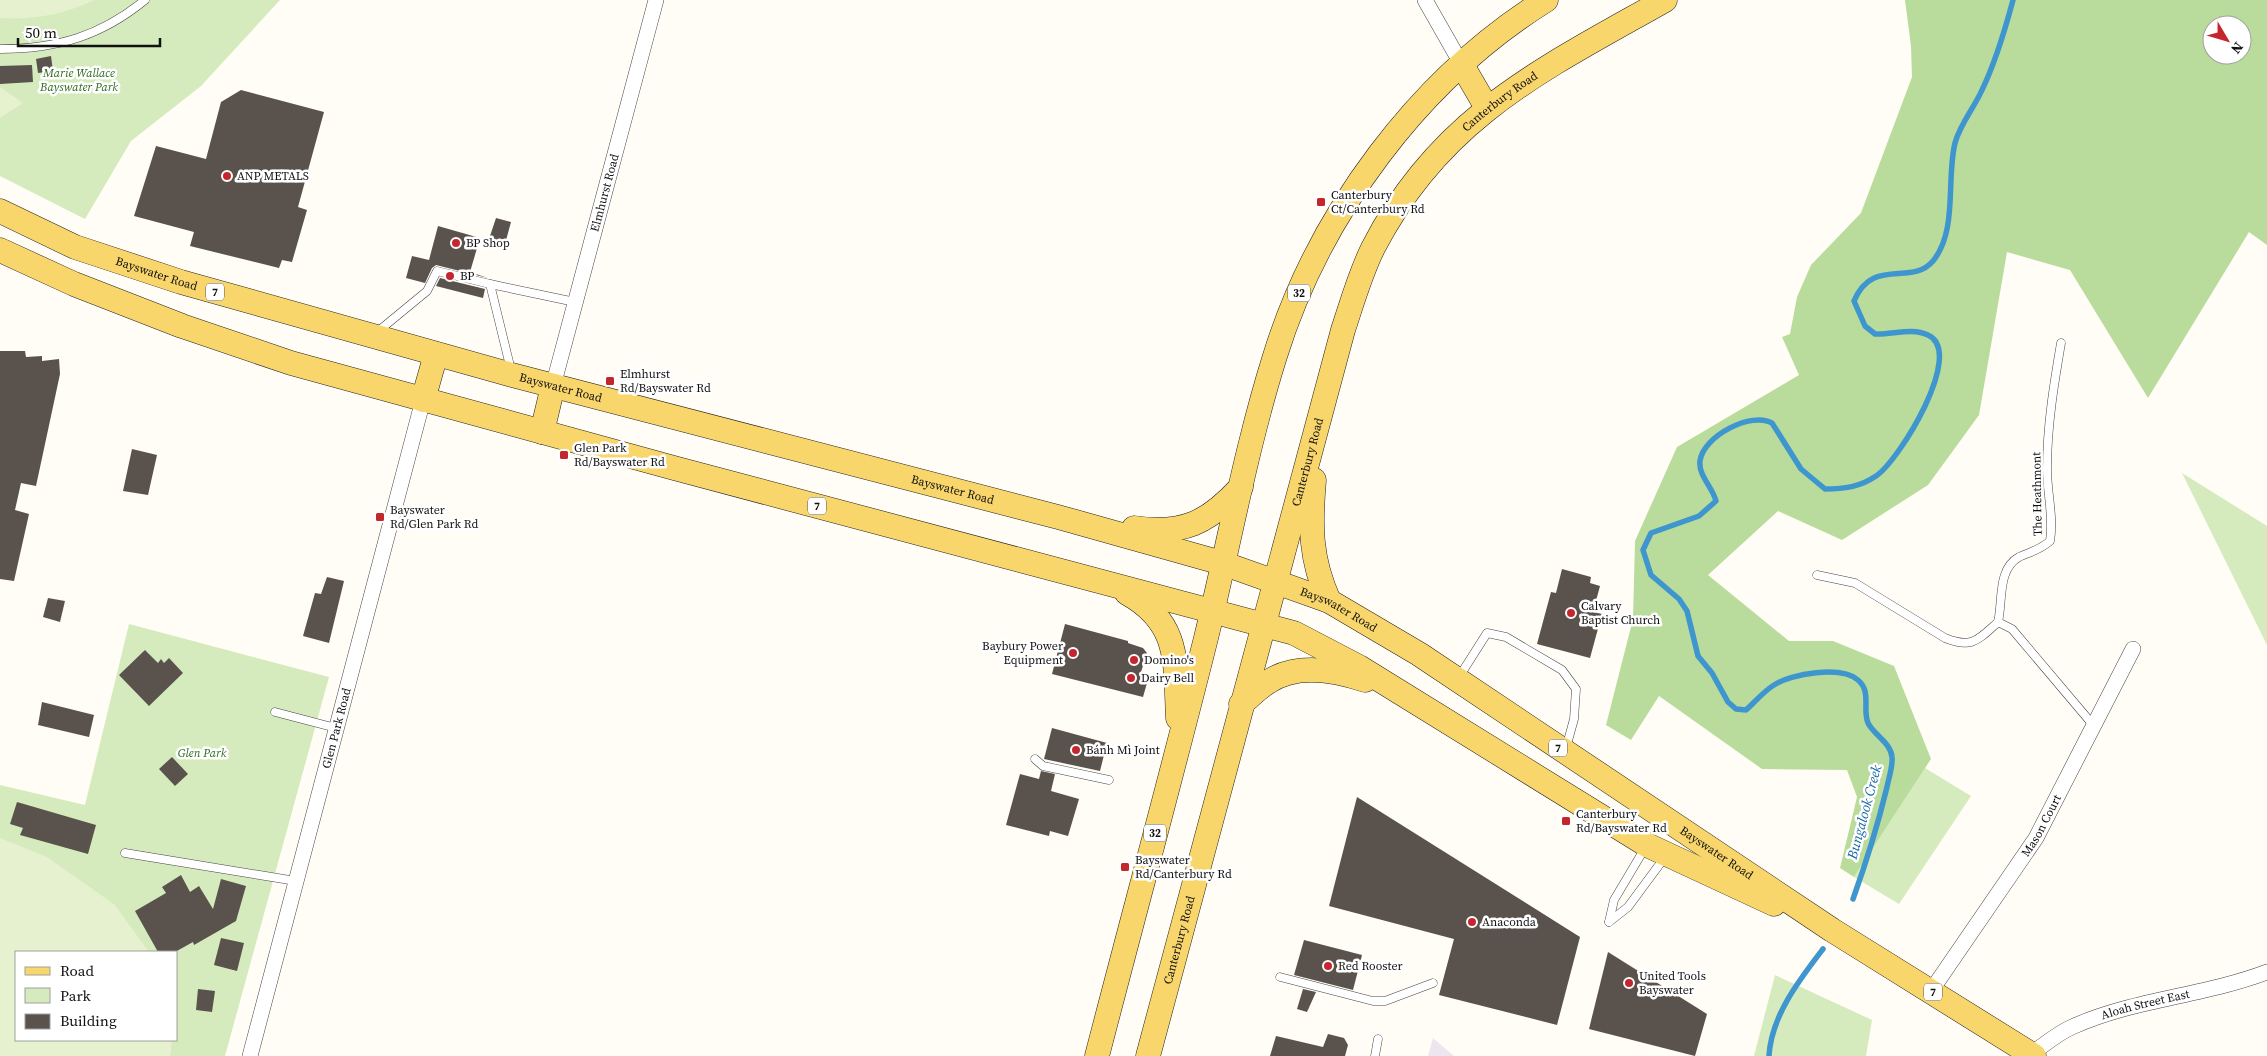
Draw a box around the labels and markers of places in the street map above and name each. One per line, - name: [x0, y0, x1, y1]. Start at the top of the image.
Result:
- place label: ANP METALS: [237, 168, 309, 184]
- marker: ANP METALS: [221, 170, 233, 182]
- place label: Canterbury Ct/Canterbury Rd: [1331, 187, 1425, 217]
- marker: Canterbury Ct/Canterbury Rd: [1315, 196, 1327, 208]
- place label: BP Shop: [466, 235, 510, 251]
- marker: BP Shop: [450, 237, 462, 249]
- place label: BP: [460, 268, 474, 284]
- marker: BP: [444, 270, 456, 282]
- place label: Elmhurst Rd/Bayswater Rd: [620, 366, 711, 396]
- marker: Elmhurst Rd/Bayswater Rd: [604, 375, 616, 387]
- place label: Glen Park Rd/Bayswater Rd: [574, 440, 665, 470]
- marker: Glen Park Rd/Bayswater Rd: [558, 449, 570, 461]
- place label: Bayswater Rd/Glen Park Rd: [390, 502, 479, 532]
- marker: Bayswater Rd/Glen Park Rd: [374, 511, 386, 523]
- place label: Calvary Baptist Church: [1581, 598, 1660, 628]
- marker: Calvary Baptist Church: [1565, 607, 1577, 619]
- place label: Baybury Power Equipment: [982, 638, 1063, 668]
- marker: Baybury Power Equipment: [1067, 647, 1079, 659]
- place label: Domino's: [1144, 652, 1194, 668]
- marker: Domino's: [1128, 654, 1140, 666]
- place label: Dairy Bell: [1141, 670, 1194, 686]
- marker: Dairy Bell: [1125, 672, 1137, 684]
- place label: Bánh Mì Joint: [1086, 742, 1160, 758]
- marker: Bánh Mì Joint: [1070, 744, 1082, 756]
- place label: Canterbury Rd/Bayswater Rd: [1576, 806, 1667, 836]
- marker: Canterbury Rd/Bayswater Rd: [1560, 815, 1572, 827]
- place label: Bayswater Rd/Canterbury Rd: [1135, 852, 1232, 882]
- marker: Bayswater Rd/Canterbury Rd: [1119, 861, 1131, 873]
- place label: Anaconda: [1482, 914, 1537, 930]
- marker: Anaconda: [1466, 916, 1478, 928]
- place label: Red Rooster: [1338, 958, 1403, 974]
- marker: Red Rooster: [1322, 960, 1334, 972]
- place label: United Tools Bayswater: [1639, 968, 1706, 998]
- marker: United Tools Bayswater: [1623, 977, 1635, 989]

